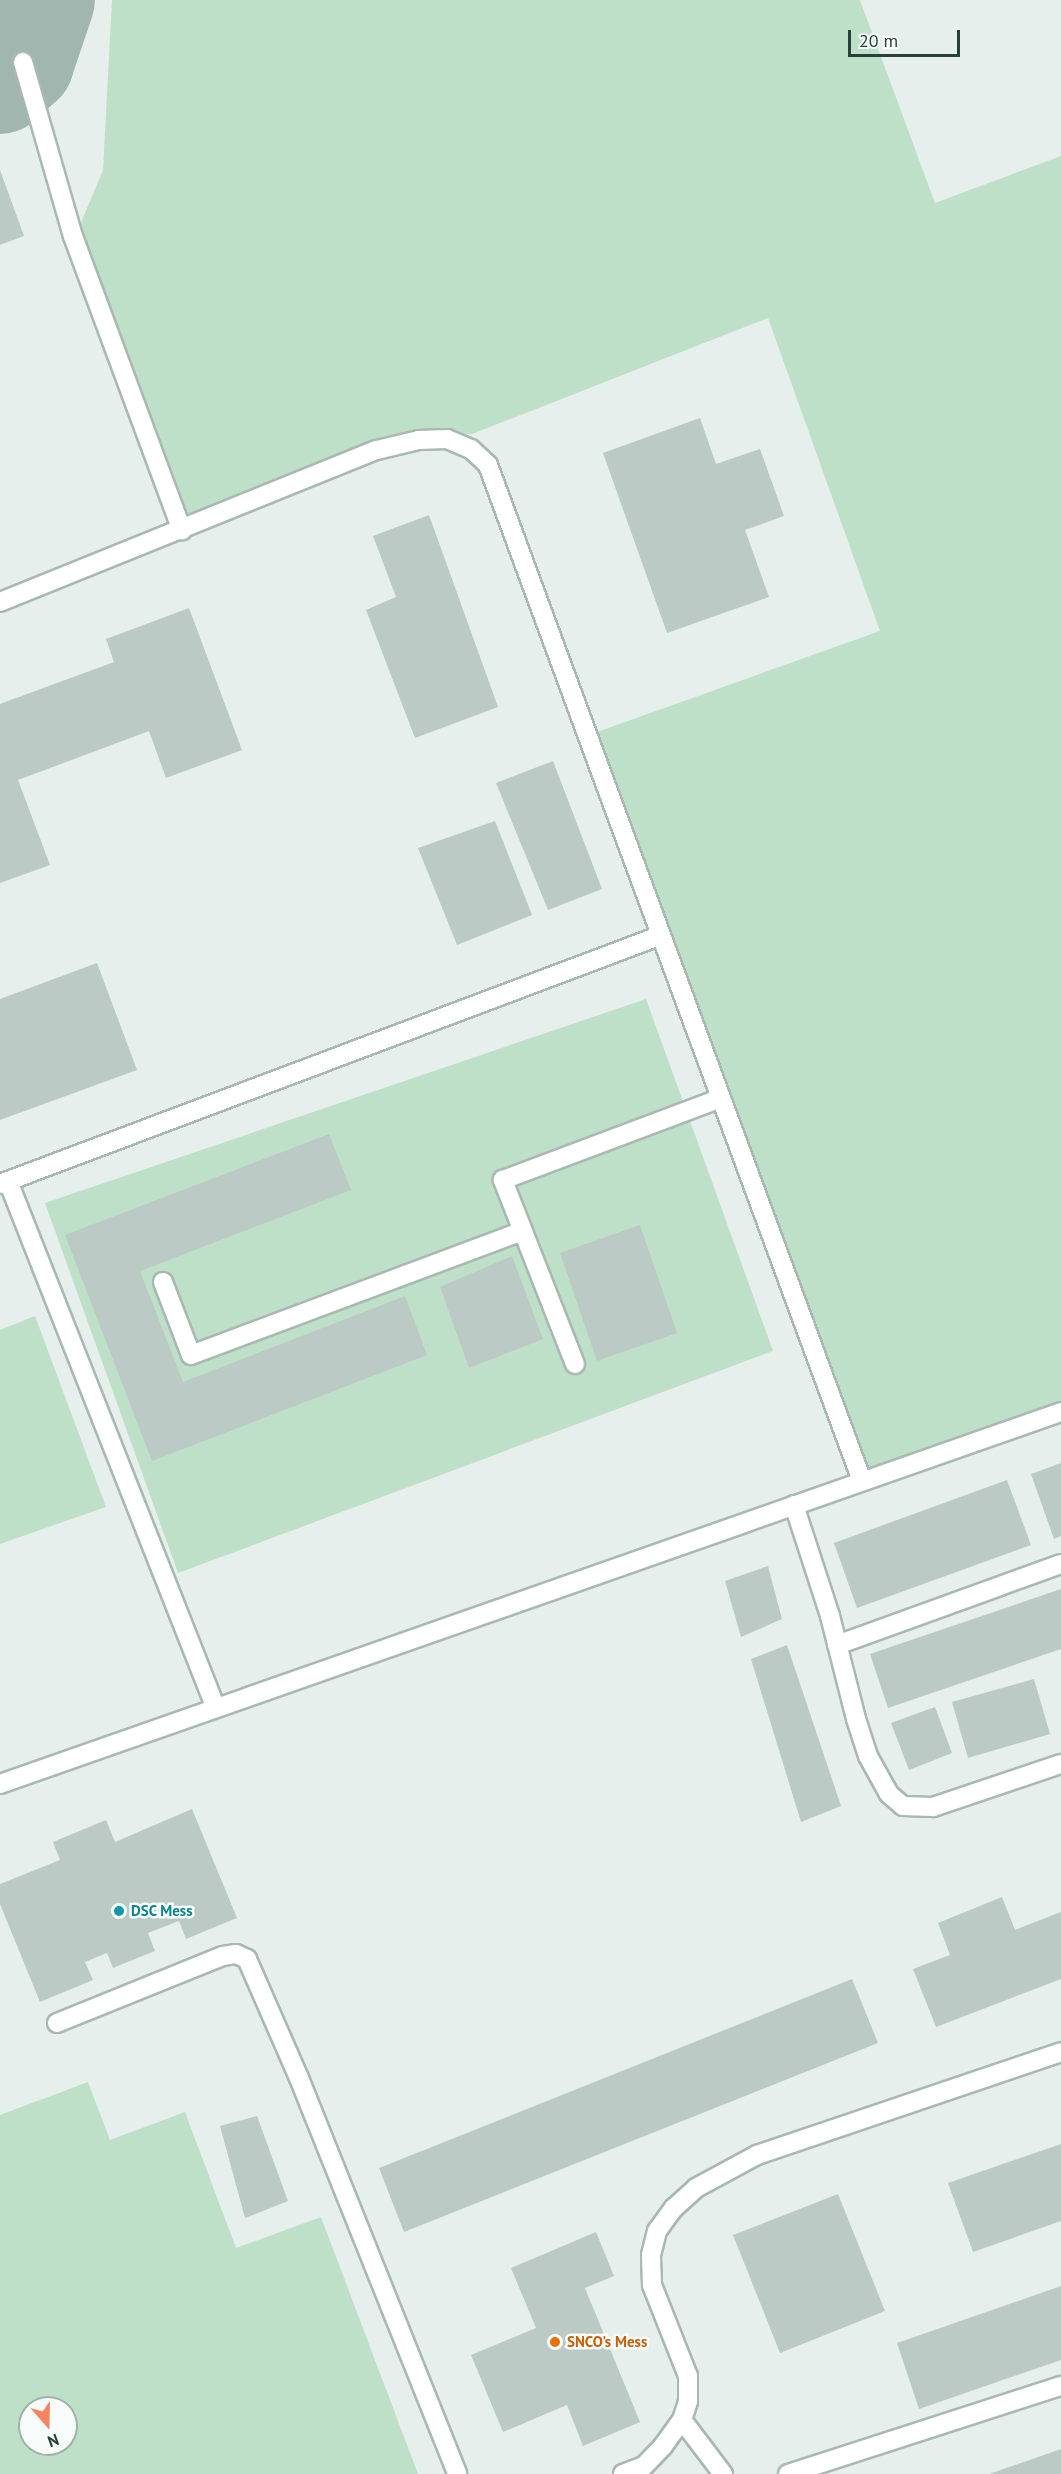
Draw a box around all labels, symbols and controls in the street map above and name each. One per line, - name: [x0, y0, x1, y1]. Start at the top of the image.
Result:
- scale bar: [851, 18, 964, 56]
- text: 20 m: [859, 29, 898, 52]
- place label: DSC Mess: [131, 1902, 193, 1920]
- marker: DSC Mess: [112, 1904, 126, 1918]
- place label: SNCO's Mess: [567, 2333, 647, 2351]
- marker: SNCO's Mess: [548, 2335, 562, 2349]
- north arrow: [18, 2396, 78, 2456]
- text: N: [45, 2430, 62, 2452]

